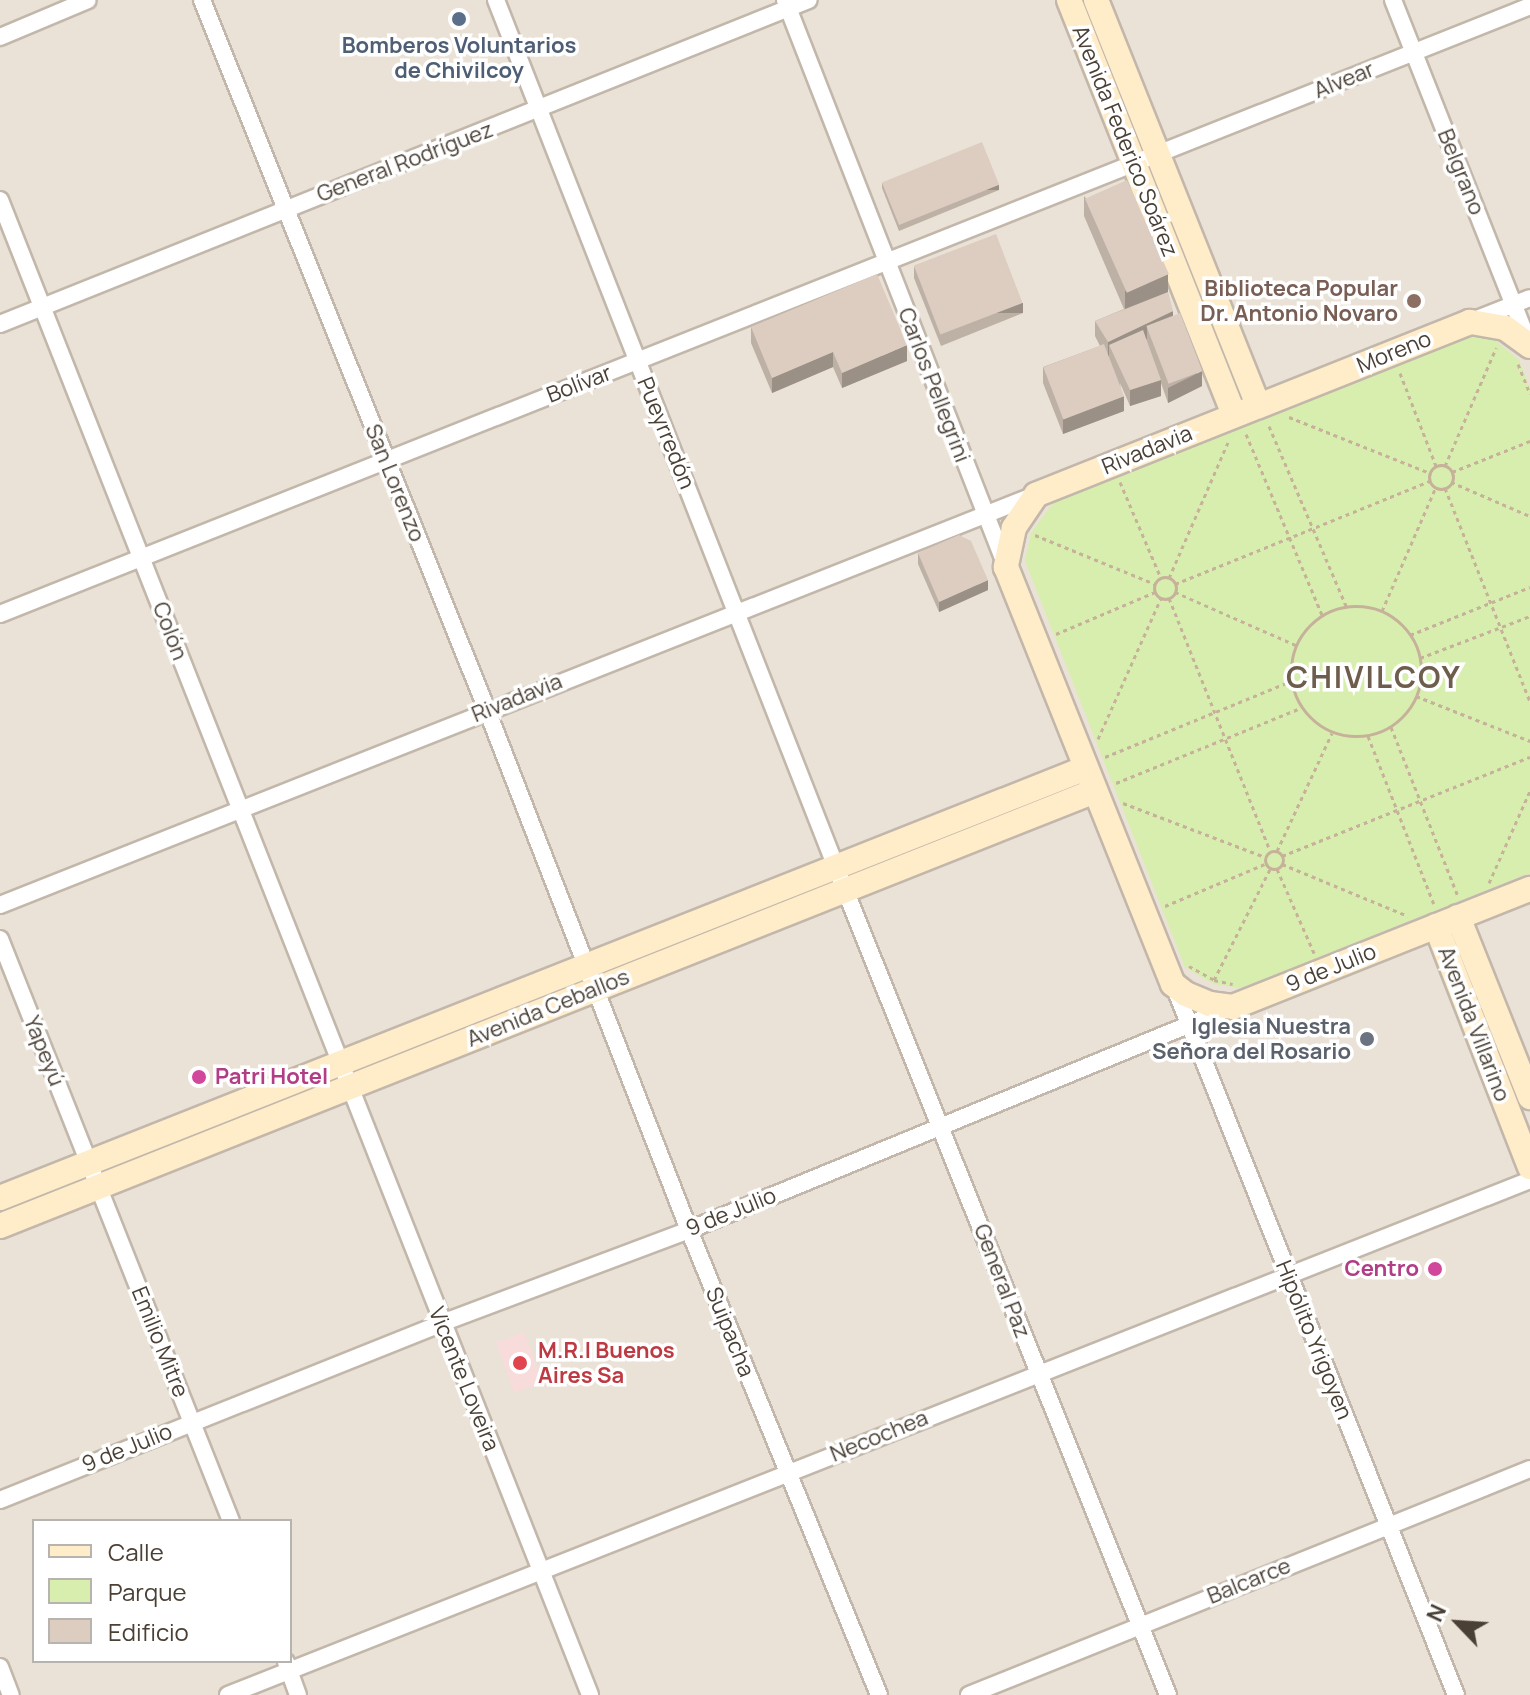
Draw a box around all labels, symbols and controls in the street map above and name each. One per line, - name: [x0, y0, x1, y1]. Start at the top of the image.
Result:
- marker: Bomberos Voluntarios de Chivilcoy: [450, 10, 468, 28]
- street label: Avenida Federico Soárez: [1066, 22, 1184, 260]
- place label: Bomberos Voluntarios de Chivilcoy: [342, 32, 576, 84]
- street label: Alvear: [1310, 56, 1378, 104]
- street label: General Rodríguez: [313, 116, 497, 208]
- street label: Belgrano: [1432, 125, 1490, 219]
- place label: Biblioteca Popular Dr. Antonio Novaro: [1200, 275, 1398, 326]
- marker: Biblioteca Popular Dr. Antonio Novaro: [1405, 292, 1423, 310]
- street label: Carlos Pellegrini: [892, 304, 976, 466]
- street label: Moreno: [1353, 325, 1435, 379]
- street label: Bolívar: [543, 360, 615, 408]
- street label: Pueyrredón: [632, 373, 700, 493]
- street label: San Lorenzo: [359, 420, 431, 546]
- street label: Rivadavia: [1098, 420, 1196, 480]
- street label: Colón: [147, 598, 193, 664]
- district label: CHIVILCOY: [1286, 659, 1462, 695]
- street label: Rivadavia: [468, 668, 566, 728]
- street label: 9 de Julio: [1282, 938, 1380, 998]
- street label: Avenida Villarino: [1432, 943, 1516, 1105]
- street label: Avenida Ceballos: [463, 963, 633, 1053]
- street label: Yapeyú: [18, 1012, 70, 1090]
- place label: Iglesia Nuestra Señora del Rosario: [1152, 1013, 1351, 1064]
- marker: Iglesia Nuestra Señora del Rosario: [1358, 1030, 1376, 1048]
- place label: Patri Hotel: [215, 1064, 328, 1090]
- marker: Patri Hotel: [190, 1068, 208, 1086]
- street label: 9 de Julio: [682, 1182, 780, 1242]
- street label: General Paz: [968, 1220, 1036, 1342]
- place label: Centro: [1344, 1256, 1419, 1282]
- street label: Hipólito Yrigoyen: [1270, 1257, 1358, 1423]
- marker: Centro: [1426, 1260, 1444, 1278]
- street label: Emilio Mitre: [126, 1283, 194, 1401]
- street label: Suipacha: [700, 1283, 760, 1381]
- street label: Vicente Loveira: [423, 1303, 505, 1455]
- place label: M.R.I Buenos Aires Sa: [538, 1337, 675, 1388]
- marker: M.R.I Buenos Aires Sa: [509, 1352, 531, 1374]
- street label: Necochea: [826, 1404, 932, 1468]
- street label: 9 de Julio: [78, 1418, 176, 1478]
- legend: [32, 1519, 292, 1663]
- text: Calle: [108, 1535, 164, 1568]
- street label: Balcarce: [1203, 1552, 1295, 1610]
- text: Parque: [108, 1575, 186, 1608]
- north arrow: [1418, 1583, 1498, 1663]
- text: N: [1419, 1599, 1453, 1626]
- text: Edificio: [108, 1615, 189, 1648]

